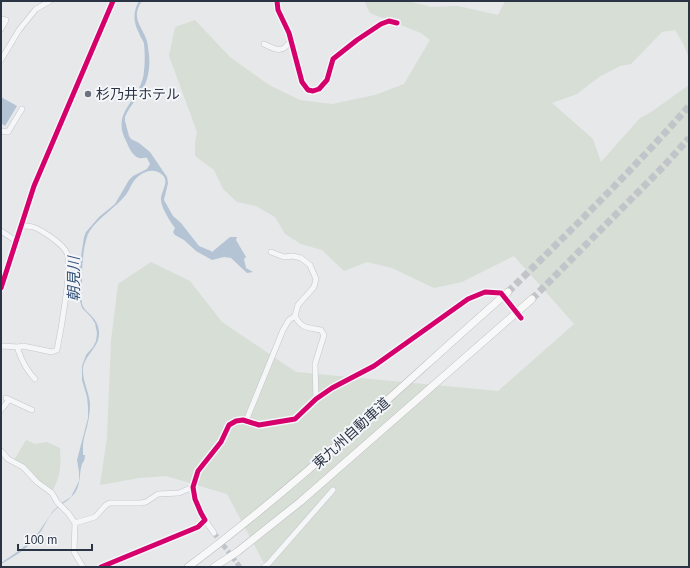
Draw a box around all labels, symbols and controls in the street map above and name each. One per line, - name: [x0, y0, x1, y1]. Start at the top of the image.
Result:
- place label: 杉乃井ホテル: [96, 86, 180, 102]
- marker: 杉乃井ホテル: [83, 89, 93, 99]
- water label: 朝見川: [65, 255, 82, 302]
- street label: 東九州自動車道: [309, 394, 393, 472]
- scale bar: [18, 526, 92, 552]
- text: 100 m: [24, 533, 57, 547]

